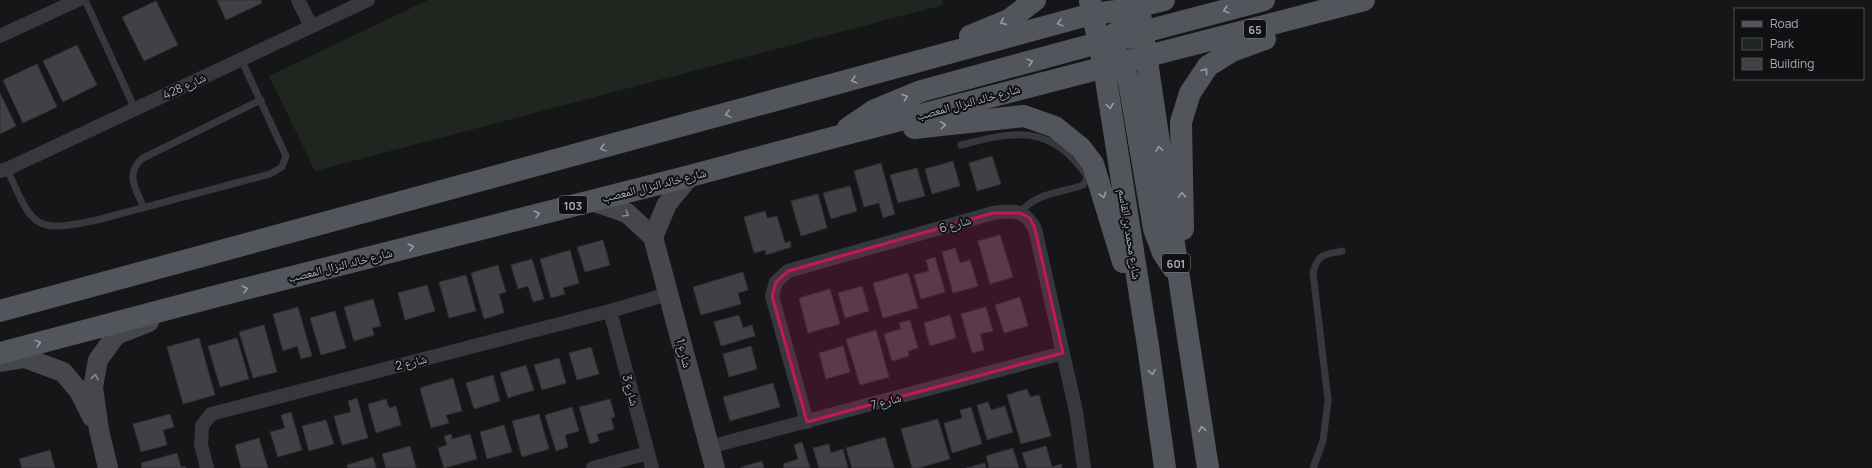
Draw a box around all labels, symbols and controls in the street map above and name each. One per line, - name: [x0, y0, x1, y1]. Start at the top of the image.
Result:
- one-way arrow: [1223, 5, 1230, 14]
- legend: [1734, 8, 1864, 80]
- text: Road: [1770, 15, 1798, 32]
- one-way arrow: [1000, 17, 1008, 25]
- one-way arrow: [1057, 18, 1064, 27]
- road number: 65: [1244, 20, 1266, 38]
- text: Park: [1770, 35, 1795, 52]
- text: Building: [1770, 55, 1814, 72]
- one-way arrow: [1027, 58, 1033, 66]
- one-way arrow: [1200, 68, 1208, 75]
- street label: شارع 428: [160, 69, 209, 103]
- one-way arrow: [851, 75, 857, 83]
- street label: شارع خالد النزال المعصب: [914, 80, 1022, 124]
- one-way arrow: [902, 94, 909, 102]
- one-way arrow: [1105, 102, 1114, 109]
- one-way arrow: [725, 109, 732, 118]
- one-way arrow: [940, 120, 946, 129]
- one-way arrow: [600, 143, 607, 152]
- one-way arrow: [1155, 146, 1164, 152]
- street label: شارع خالد النزال المعصب: [600, 164, 708, 206]
- street label: شارع محمد بن القاسم: [1114, 187, 1146, 281]
- one-way arrow: [1098, 191, 1107, 198]
- one-way arrow: [1178, 192, 1186, 198]
- road number: 103: [559, 196, 587, 214]
- one-way arrow: [621, 209, 628, 216]
- one-way arrow: [534, 211, 541, 219]
- street label: شارع 6: [937, 211, 973, 237]
- one-way arrow: [408, 243, 415, 251]
- street label: شارع خالد النزال المعصب: [286, 244, 394, 286]
- road number: 601: [1162, 254, 1190, 272]
- one-way arrow: [241, 285, 248, 294]
- street label: شارع 1: [672, 336, 696, 370]
- one-way arrow: [34, 339, 41, 348]
- street label: شارع 2: [393, 350, 429, 374]
- one-way arrow: [1147, 369, 1156, 375]
- street label: شارع 3: [619, 372, 643, 408]
- one-way arrow: [90, 374, 99, 380]
- street label: شارع 7: [869, 389, 903, 413]
- one-way arrow: [1198, 426, 1207, 433]

